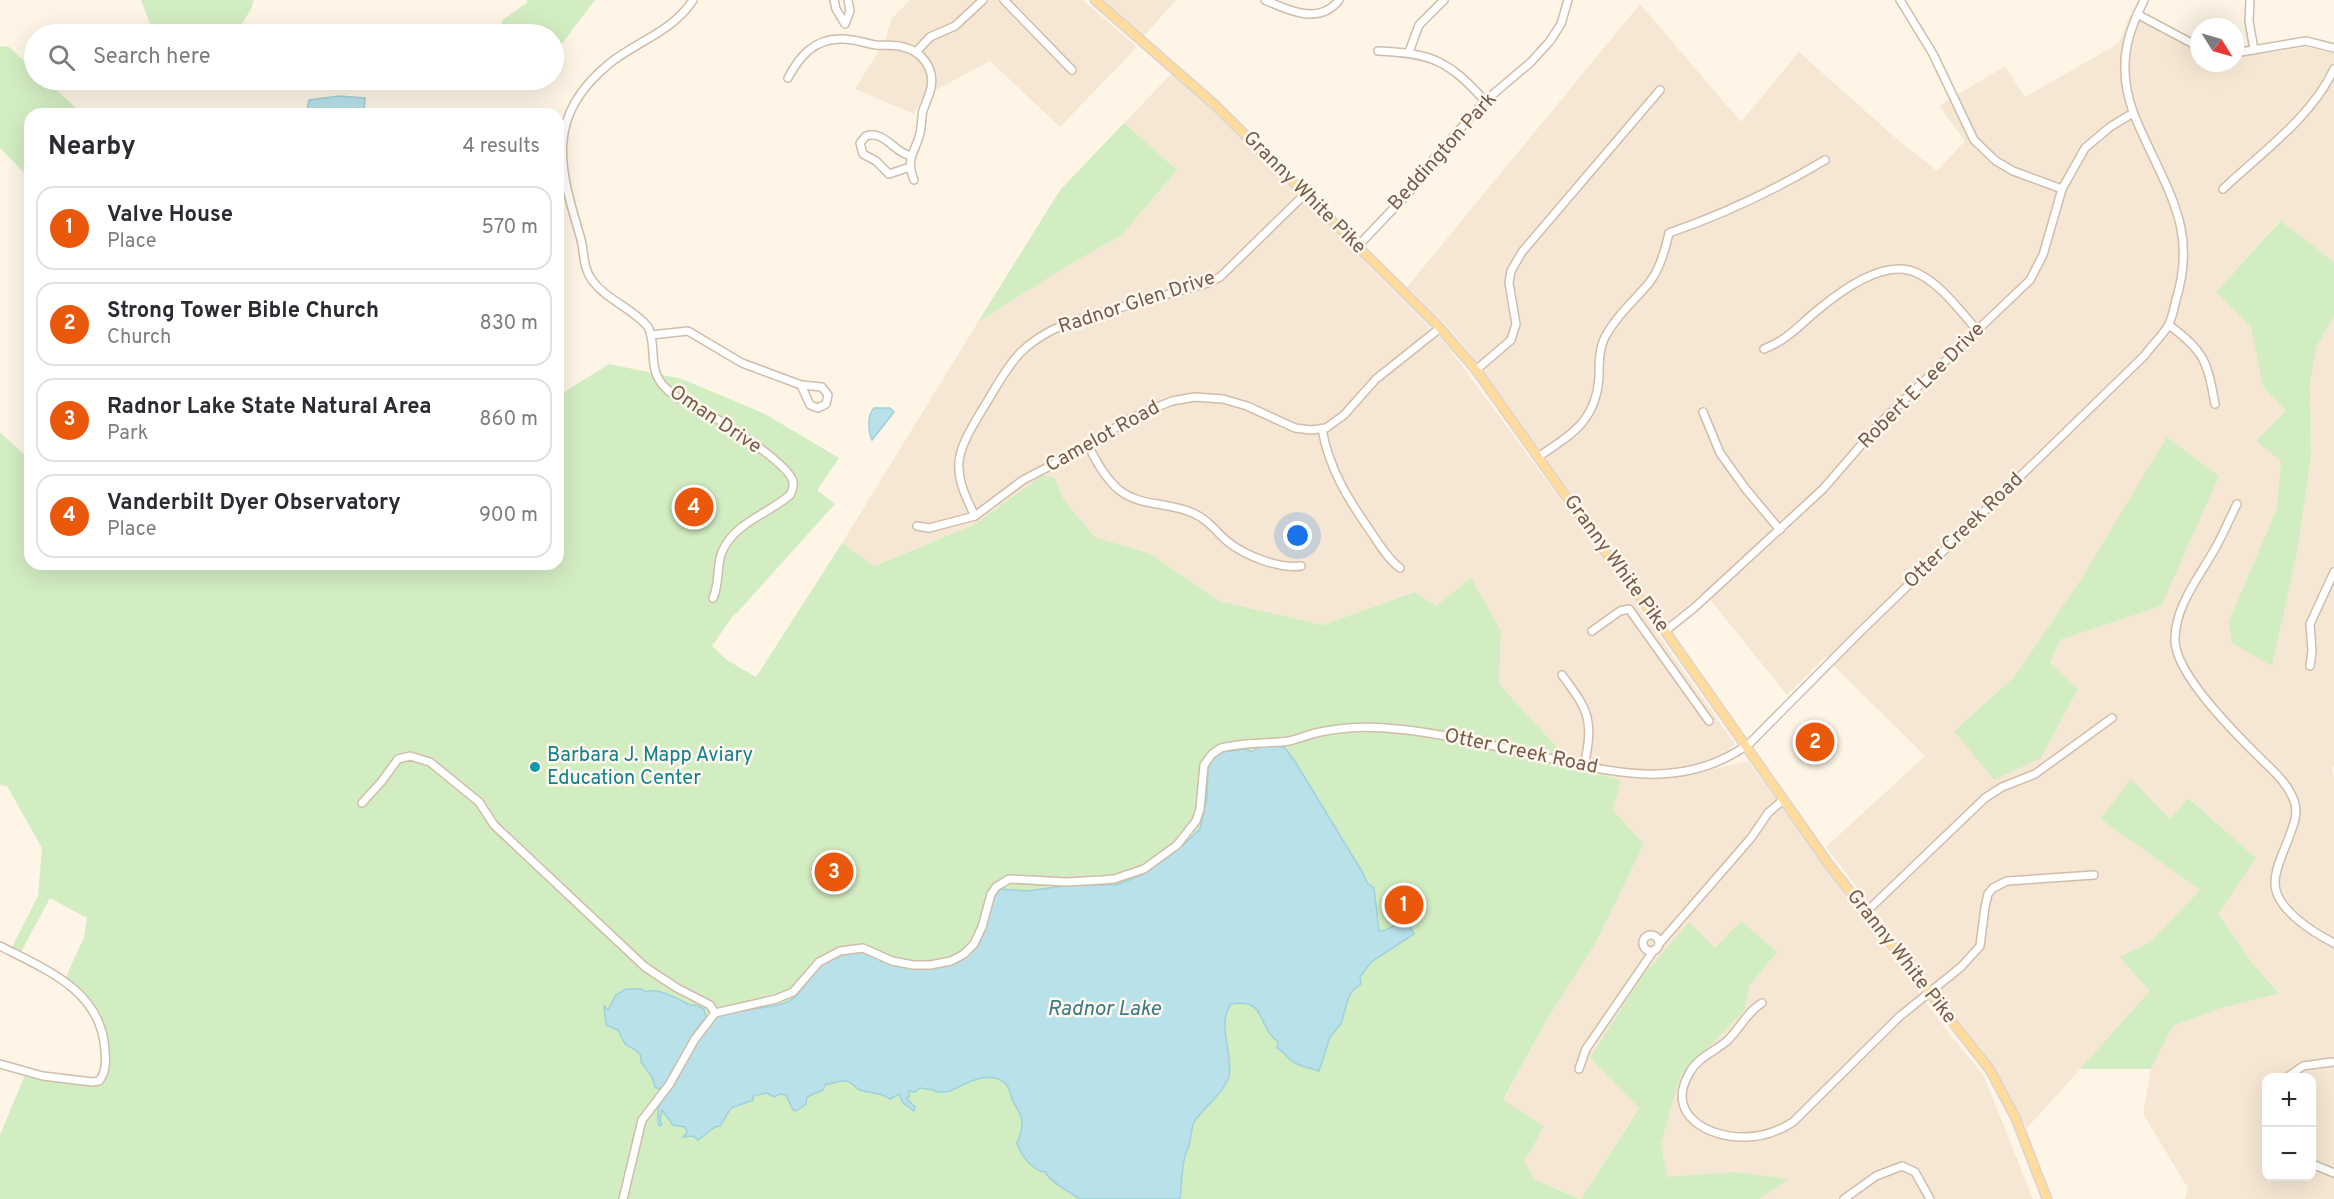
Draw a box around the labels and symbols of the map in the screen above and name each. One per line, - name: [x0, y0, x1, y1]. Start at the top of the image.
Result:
- north arrow: [2190, 18, 2244, 72]
- street label: Beddington Park: [1383, 87, 1503, 217]
- street label: Granny White Pike: [1237, 126, 1371, 260]
- street label: Radnor Glen Drive: [1055, 265, 1219, 341]
- street label: Robert E Lee Drive: [1853, 317, 1991, 455]
- street label: Oman Drive: [664, 380, 766, 460]
- street label: Camelot Road: [1041, 395, 1165, 479]
- street label: Otter Creek Road: [1899, 467, 2029, 595]
- pin: 4: [674, 484, 714, 530]
- street label: Granny White Pike: [1557, 490, 1675, 638]
- your location: [1283, 521, 1312, 550]
- pin: 2: [1796, 720, 1834, 764]
- street label: Otter Creek Road: [1442, 723, 1600, 781]
- place label: Barbara J. Mapp Aviary Education Center: [547, 743, 753, 792]
- marker: Barbara J. Mapp Aviary Education Center: [528, 760, 542, 774]
- pin: 3: [814, 850, 854, 894]
- pin: 1: [1384, 882, 1424, 928]
- street label: Granny White Pike: [1840, 884, 1962, 1030]
- water label: Radnor Lake: [1047, 996, 1162, 1023]

